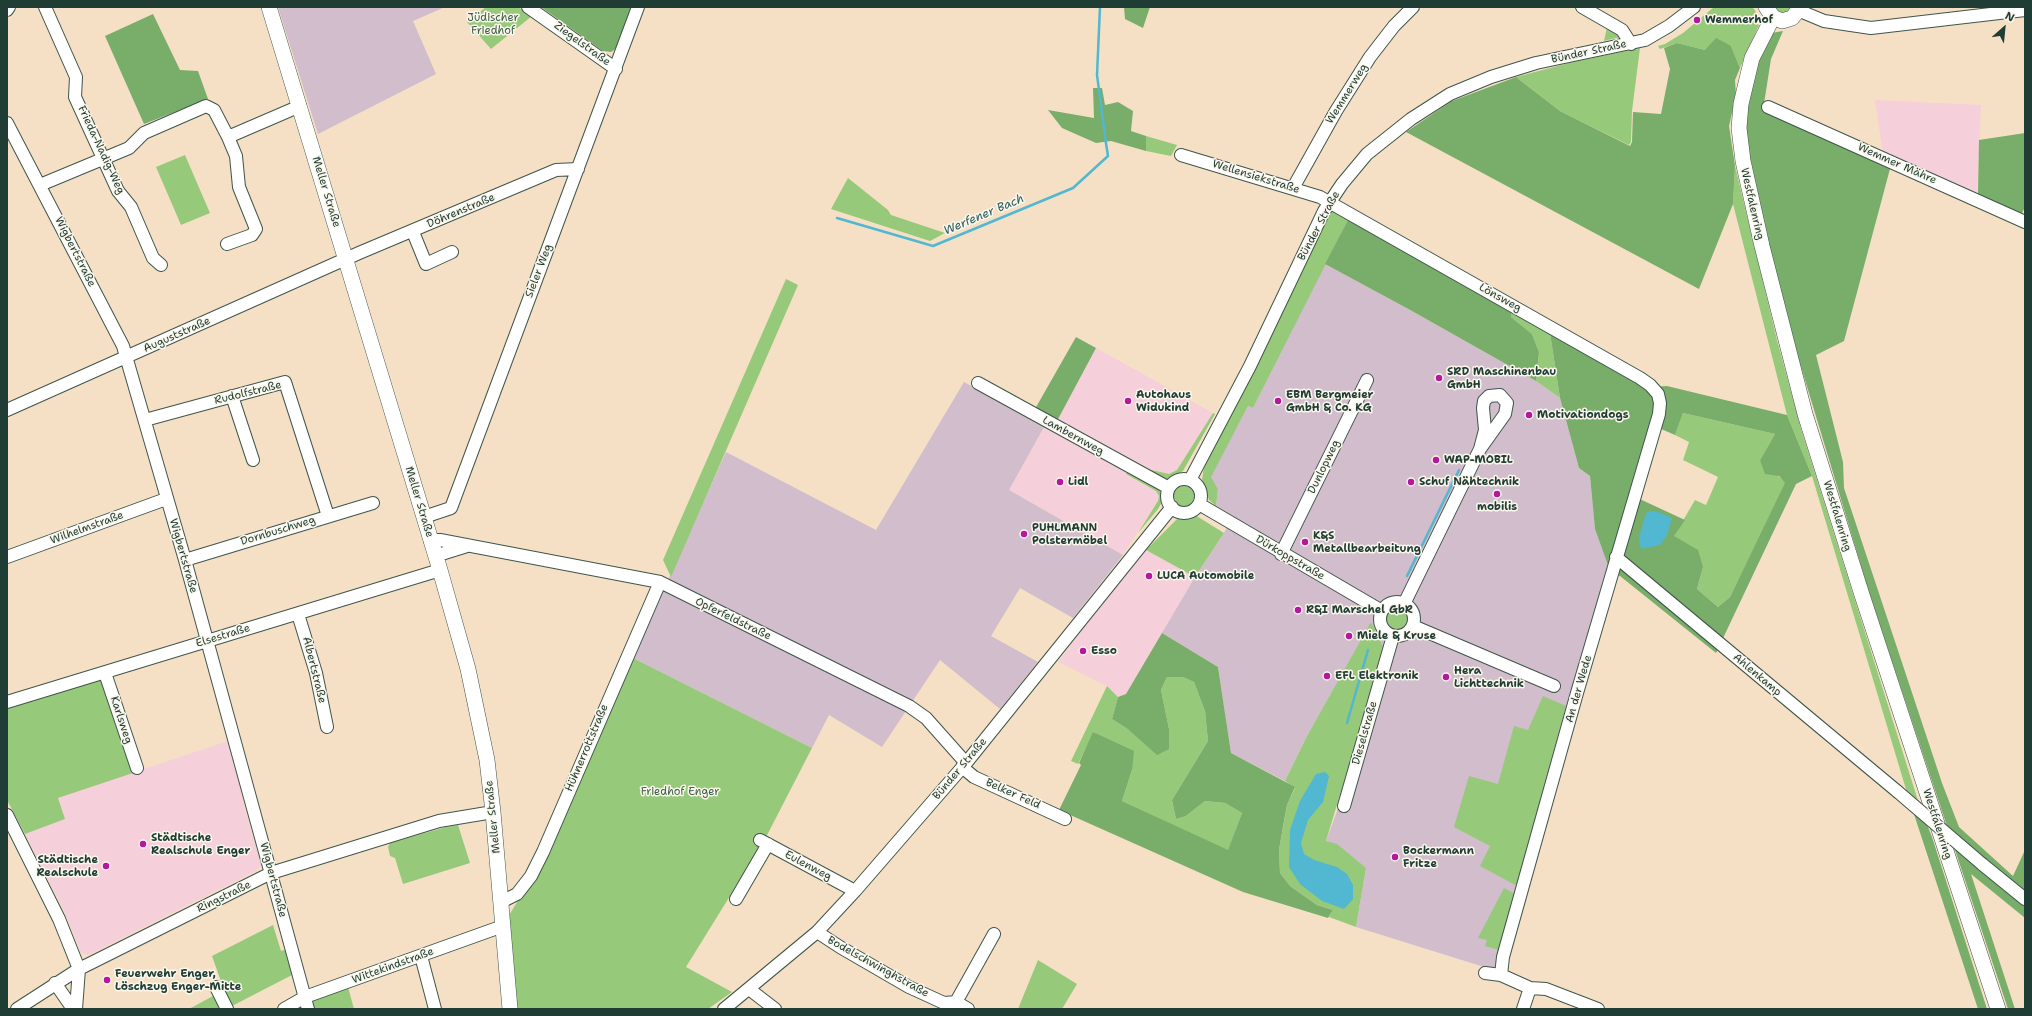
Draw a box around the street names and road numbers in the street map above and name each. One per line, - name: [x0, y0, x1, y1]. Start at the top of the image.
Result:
- street label: Ziegelstraße: [551, 19, 613, 69]
- street label: Bünder Straße: [1550, 38, 1628, 66]
- street label: Wemmerweg: [1323, 61, 1371, 127]
- street label: Frieda-Nadig-Weg: [75, 104, 127, 196]
- street label: Wemmer Mähre: [1856, 141, 1938, 187]
- street label: Meller Straße: [309, 155, 343, 229]
- street label: Wellensiekstraße: [1211, 157, 1301, 197]
- street label: Westfalenring: [1737, 167, 1767, 241]
- street label: Bünder Straße: [1295, 189, 1343, 263]
- street label: Döhrenstraße: [425, 191, 497, 231]
- street label: Wigbertstraße: [52, 215, 98, 289]
- street label: Sieler Weg: [523, 242, 555, 300]
- street label: Lönsweg: [1476, 281, 1524, 315]
- street label: Auguststraße: [141, 314, 213, 356]
- street label: Rudolfstraße: [213, 378, 283, 408]
- street label: Lambernweg: [1040, 414, 1106, 458]
- street label: Dunlopweg: [1305, 438, 1343, 496]
- street label: Meller Straße: [402, 465, 436, 539]
- street label: Westfalenring: [1820, 479, 1854, 553]
- street label: Wilhelmstraße: [49, 509, 125, 547]
- street label: Dornbuschweg: [239, 513, 317, 549]
- street label: Wigbertstraße: [166, 517, 200, 595]
- street label: Dürkoppstraße: [1253, 533, 1327, 583]
- street label: Opferfeldstraße: [693, 595, 773, 643]
- street label: Elsestraße: [194, 621, 252, 651]
- street label: Albertstraße: [299, 635, 329, 705]
- street label: Ahlenkamp: [1730, 651, 1784, 699]
- street label: An der Wede: [1563, 654, 1595, 724]
- street label: Karlsweg: [107, 695, 135, 745]
- street label: Dieselstraße: [1350, 700, 1380, 766]
- street label: Hühnerrottstraße: [563, 702, 611, 794]
- street label: Bünder Straße: [930, 735, 990, 803]
- street label: Belker Feld: [983, 776, 1043, 812]
- street label: Meller Straße: [483, 780, 503, 854]
- street label: Westfalenring: [1919, 787, 1955, 861]
- street label: Wigbertstraße: [257, 841, 289, 919]
- street label: Eulenweg: [782, 848, 834, 884]
- street label: Ringstraße: [195, 878, 253, 916]
- street label: Bodelschwinghstraße: [825, 934, 931, 1000]
- street label: Wittekindstraße: [350, 945, 436, 987]

